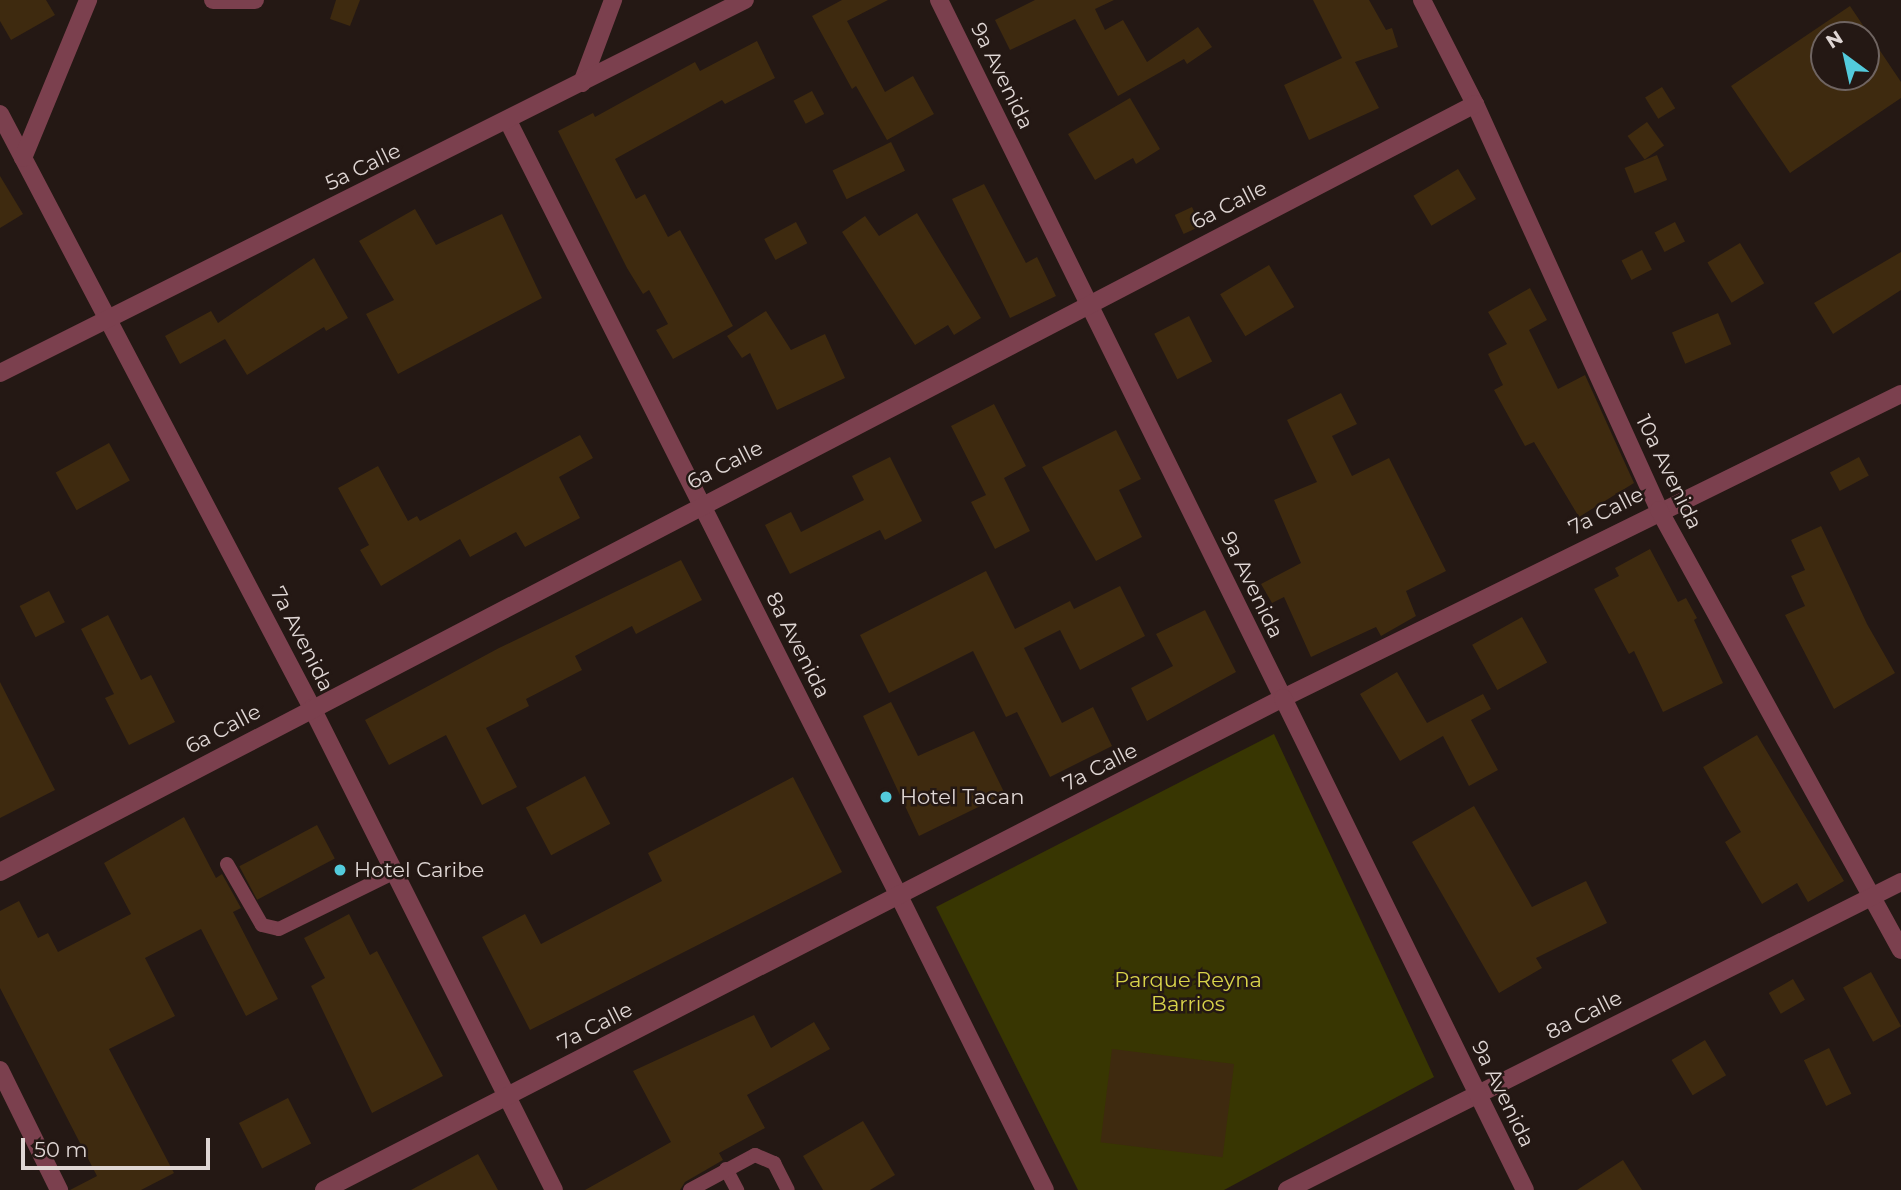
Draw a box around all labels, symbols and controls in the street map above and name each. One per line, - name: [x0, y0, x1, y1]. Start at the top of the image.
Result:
- street label: 9a Avenida: [965, 19, 1039, 133]
- north arrow: [1810, 21, 1880, 91]
- text: N: [1822, 26, 1847, 53]
- street label: 5a Calle: [321, 138, 405, 196]
- street label: 6a Calle: [1187, 175, 1271, 235]
- street label: 10a Avenida: [1630, 411, 1708, 533]
- street label: 6a Calle: [683, 435, 767, 495]
- street label: 7a Calle: [1564, 481, 1648, 541]
- street label: 9a Avenida: [1215, 528, 1289, 642]
- street label: 7a Avenida: [265, 582, 339, 696]
- street label: 8a Avenida: [760, 588, 836, 702]
- street label: 6a Calle: [181, 699, 265, 759]
- street label: 7a Calle: [1058, 737, 1142, 797]
- place label: Hotel Tacan: [900, 784, 1024, 810]
- marker: Hotel Tacan: [878, 789, 894, 805]
- place label: Hotel Caribe: [354, 857, 484, 883]
- marker: Hotel Caribe: [332, 862, 348, 878]
- park label: Parque Reyna Barrios: [1114, 967, 1262, 1017]
- street label: 8a Calle: [1542, 985, 1626, 1045]
- street label: 7a Calle: [553, 996, 637, 1056]
- street label: 9a Avenida: [1466, 1037, 1540, 1151]
- scale bar: [24, 1124, 214, 1168]
- text: 50 m: [34, 1137, 88, 1162]

